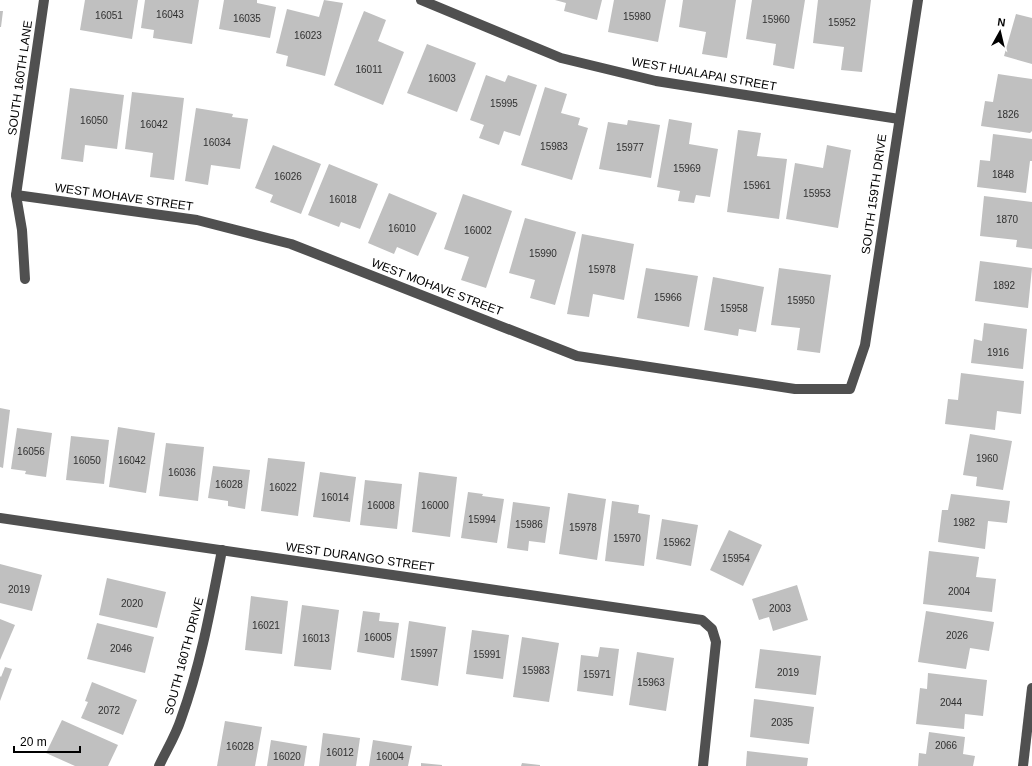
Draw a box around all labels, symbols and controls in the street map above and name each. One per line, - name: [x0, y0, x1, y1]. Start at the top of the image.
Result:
- house number: 16043: [156, 9, 184, 20]
- house number: 16051: [95, 10, 123, 21]
- house number: 15980: [623, 11, 651, 22]
- north arrow: [980, 12, 1020, 52]
- house number: 16035: [233, 13, 261, 24]
- house number: 15960: [762, 14, 790, 25]
- text: N: [997, 16, 1006, 29]
- house number: 15952: [828, 17, 856, 28]
- street label: SOUTH 160TH LANE: [5, 20, 35, 136]
- house number: 16023: [294, 30, 322, 41]
- street label: WEST HUALAPAI STREET: [630, 54, 778, 94]
- house number: 16011: [355, 64, 383, 75]
- house number: 16003: [428, 73, 456, 84]
- house number: 15995: [490, 98, 518, 109]
- house number: 1826: [997, 109, 1020, 120]
- house number: 16050: [80, 115, 108, 126]
- house number: 16042: [140, 119, 168, 130]
- street label: SOUTH 159TH DRIVE: [859, 133, 889, 255]
- house number: 16034: [203, 137, 231, 148]
- house number: 15983: [540, 141, 568, 152]
- house number: 15977: [616, 142, 644, 153]
- house number: 15969: [673, 163, 701, 174]
- house number: 1848: [992, 169, 1015, 180]
- house number: 16026: [274, 171, 302, 182]
- street label: WEST MOHAVE STREET: [54, 180, 195, 214]
- house number: 15961: [743, 180, 771, 191]
- house number: 15953: [803, 188, 831, 199]
- house number: 16018: [329, 194, 357, 205]
- house number: 1870: [996, 214, 1019, 225]
- house number: 16010: [388, 223, 416, 234]
- house number: 16002: [464, 225, 492, 236]
- house number: 15990: [529, 248, 557, 259]
- street label: WEST MOHAVE STREET: [369, 255, 505, 319]
- house number: 15978: [588, 264, 616, 275]
- house number: 1892: [993, 280, 1016, 291]
- house number: 15966: [654, 292, 682, 303]
- house number: 15950: [787, 295, 815, 306]
- house number: 15958: [720, 303, 748, 314]
- house number: 1916: [987, 347, 1010, 358]
- house number: 16056: [17, 446, 45, 457]
- house number: 1960: [976, 453, 999, 464]
- house number: 16050: [73, 455, 101, 466]
- house number: 16042: [118, 455, 146, 466]
- house number: 16036: [168, 467, 196, 478]
- house number: 16028: [215, 479, 243, 490]
- house number: 16022: [269, 482, 297, 493]
- house number: 16014: [321, 492, 349, 503]
- house number: 16008: [367, 500, 395, 511]
- house number: 16000: [421, 500, 449, 511]
- house number: 15994: [468, 514, 496, 525]
- house number: 1982: [953, 517, 976, 528]
- house number: 15986: [515, 519, 543, 530]
- house number: 15978: [569, 522, 597, 533]
- house number: 15970: [613, 533, 641, 544]
- house number: 15962: [663, 537, 691, 548]
- street label: WEST DURANGO STREET: [285, 540, 436, 574]
- house number: 15954: [722, 553, 750, 564]
- house number: 2019: [8, 584, 31, 595]
- house number: 2004: [948, 586, 971, 597]
- street label: SOUTH 160TH DRIVE: [162, 596, 206, 716]
- house number: 2020: [121, 598, 144, 609]
- house number: 2003: [769, 603, 792, 614]
- house number: 16021: [252, 620, 280, 631]
- house number: 2026: [946, 630, 969, 641]
- house number: 16005: [364, 632, 392, 643]
- house number: 16013: [302, 633, 330, 644]
- house number: 2046: [110, 643, 133, 654]
- house number: 15997: [410, 648, 438, 659]
- house number: 15991: [473, 649, 501, 660]
- house number: 15983: [522, 665, 550, 676]
- house number: 2019: [777, 667, 800, 678]
- house number: 15971: [583, 669, 611, 680]
- house number: 15963: [637, 677, 665, 688]
- house number: 2044: [940, 697, 963, 708]
- house number: 2072: [98, 705, 121, 716]
- house number: 2035: [771, 717, 794, 728]
- scale bar: [14, 728, 80, 754]
- text: 20 m: [20, 735, 47, 749]
- house number: 2066: [935, 740, 958, 751]
- house number: 16028: [226, 741, 254, 752]
- house number: 16012: [326, 747, 354, 758]
- house number: 16020: [273, 751, 301, 762]
- house number: 16004: [376, 751, 404, 762]

